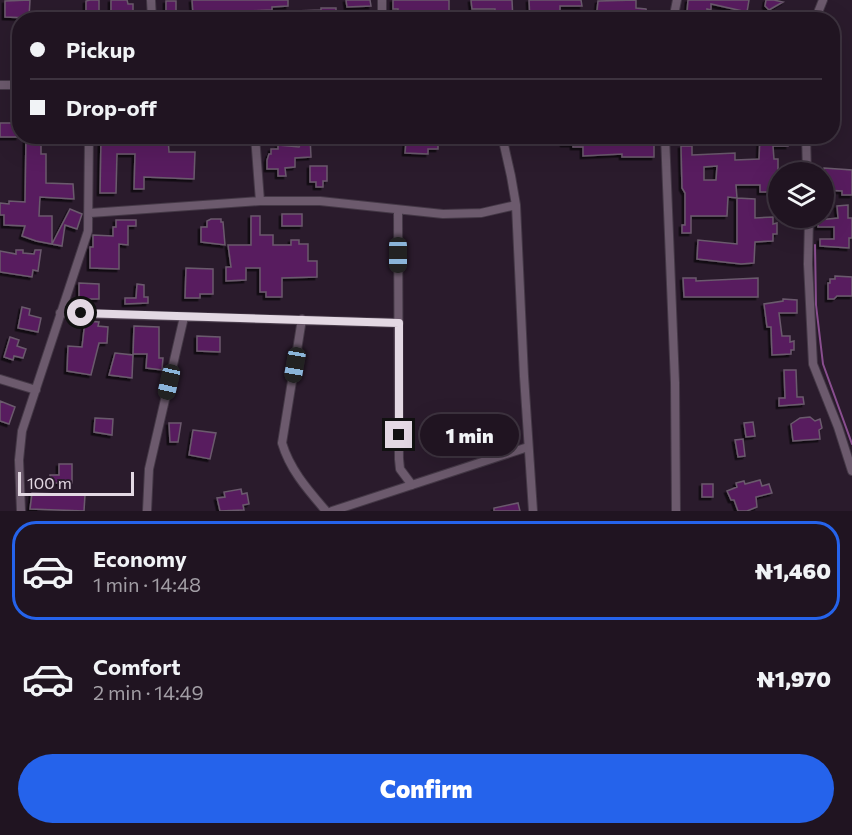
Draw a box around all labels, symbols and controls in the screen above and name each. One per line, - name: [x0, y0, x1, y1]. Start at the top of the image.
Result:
- text: Pickup: [66, 36, 135, 63]
- text: Drop-off: [66, 94, 157, 121]
- map controls: [768, 162, 834, 228]
- button: layers: [768, 162, 834, 228]
- car: [389, 237, 407, 273]
- route start: [67, 299, 94, 326]
- car: [283, 346, 307, 384]
- car: [156, 362, 182, 402]
- callout: 1 min: [420, 414, 519, 456]
- route end: [385, 421, 412, 448]
- text: 1 min: [445, 423, 494, 447]
- scale bar: [18, 469, 134, 496]
- text: 100 m: [27, 473, 72, 492]
- icon: car: [21, 544, 75, 598]
- text: Economy: [93, 545, 187, 572]
- text: ₦1,460: [754, 557, 831, 584]
- text: 1 min · 14:48: [93, 572, 201, 596]
- icon: car: [21, 652, 75, 706]
- text: Comfort: [93, 653, 181, 680]
- text: ₦1,970: [756, 665, 831, 692]
- text: 2 min · 14:49: [93, 680, 204, 704]
- button: Confirm: [18, 754, 834, 823]

